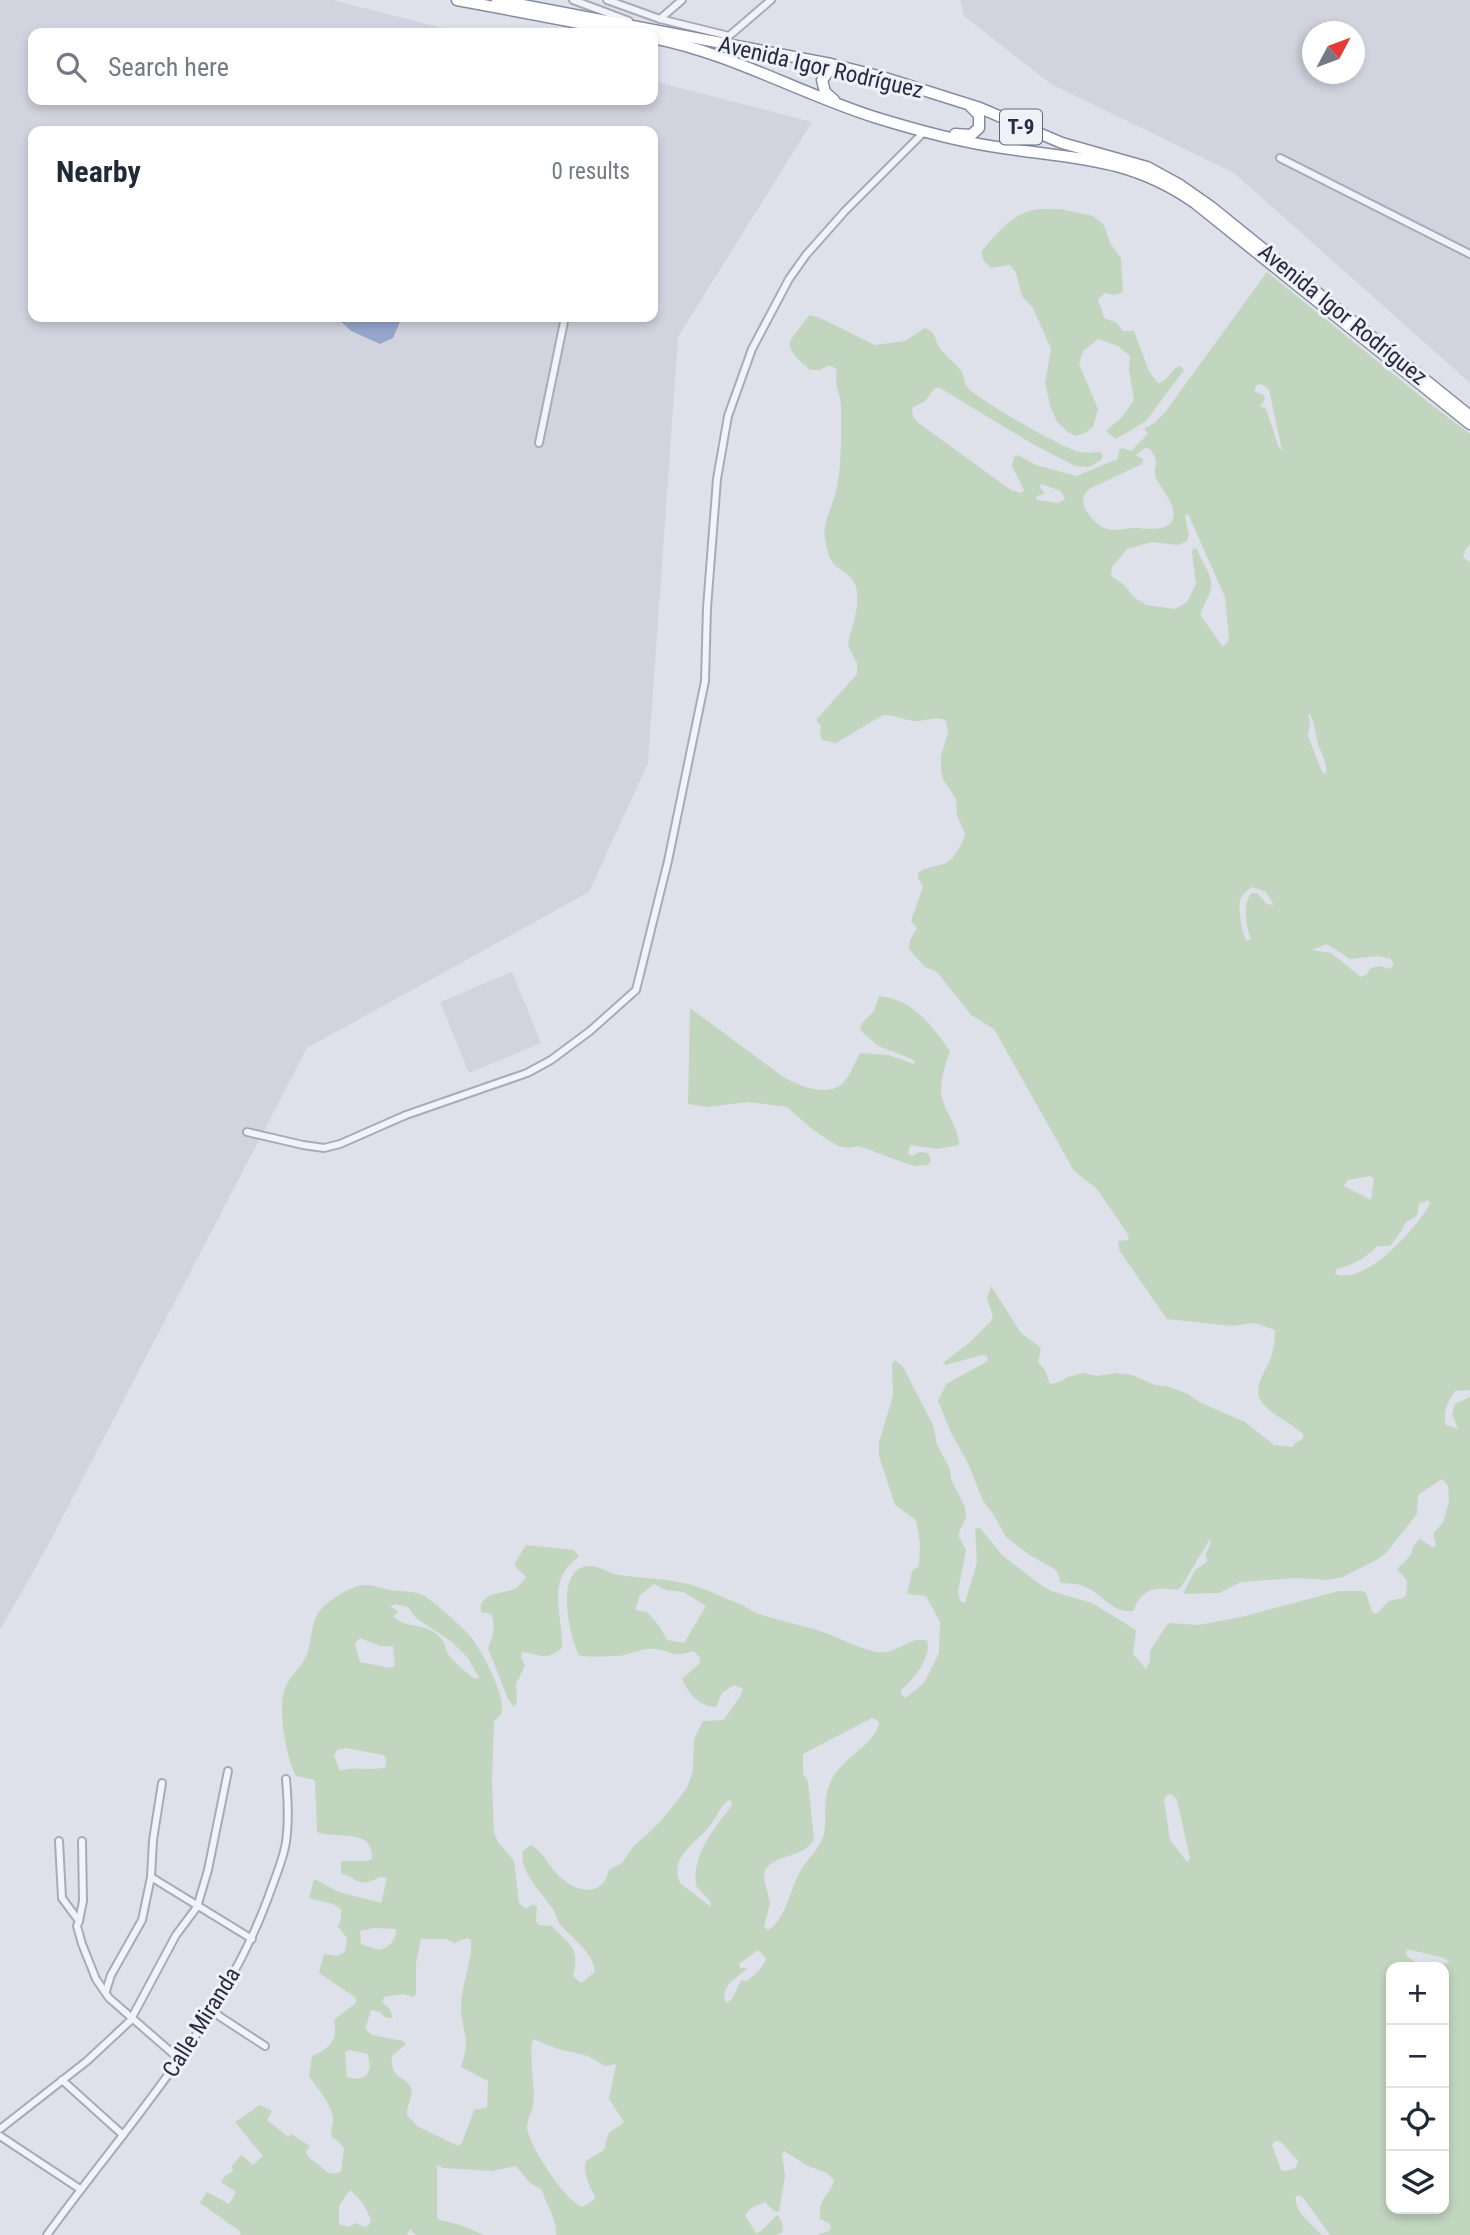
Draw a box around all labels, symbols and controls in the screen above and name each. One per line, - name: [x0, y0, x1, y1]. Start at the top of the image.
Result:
- north arrow: [1302, 21, 1365, 84]
- search box: [28, 28, 658, 105]
- street label: Avenida Igor Rodríguez: [716, 31, 926, 104]
- icon: search: [52, 48, 90, 86]
- text: Search here: [108, 52, 229, 82]
- road number: T-9: [1000, 110, 1042, 144]
- text: Nearby: [56, 154, 141, 189]
- text: 0 results: [552, 158, 630, 185]
- street label: Avenida Igor Rodríguez: [1253, 238, 1432, 391]
- street label: Calle Miranda: [157, 1962, 246, 2082]
- map controls: [1386, 1962, 1449, 2214]
- button: +: [1386, 1962, 1449, 2025]
- button: −: [1386, 2025, 1449, 2088]
- button: locate: [1386, 2088, 1449, 2151]
- button: layers: [1386, 2151, 1449, 2214]

